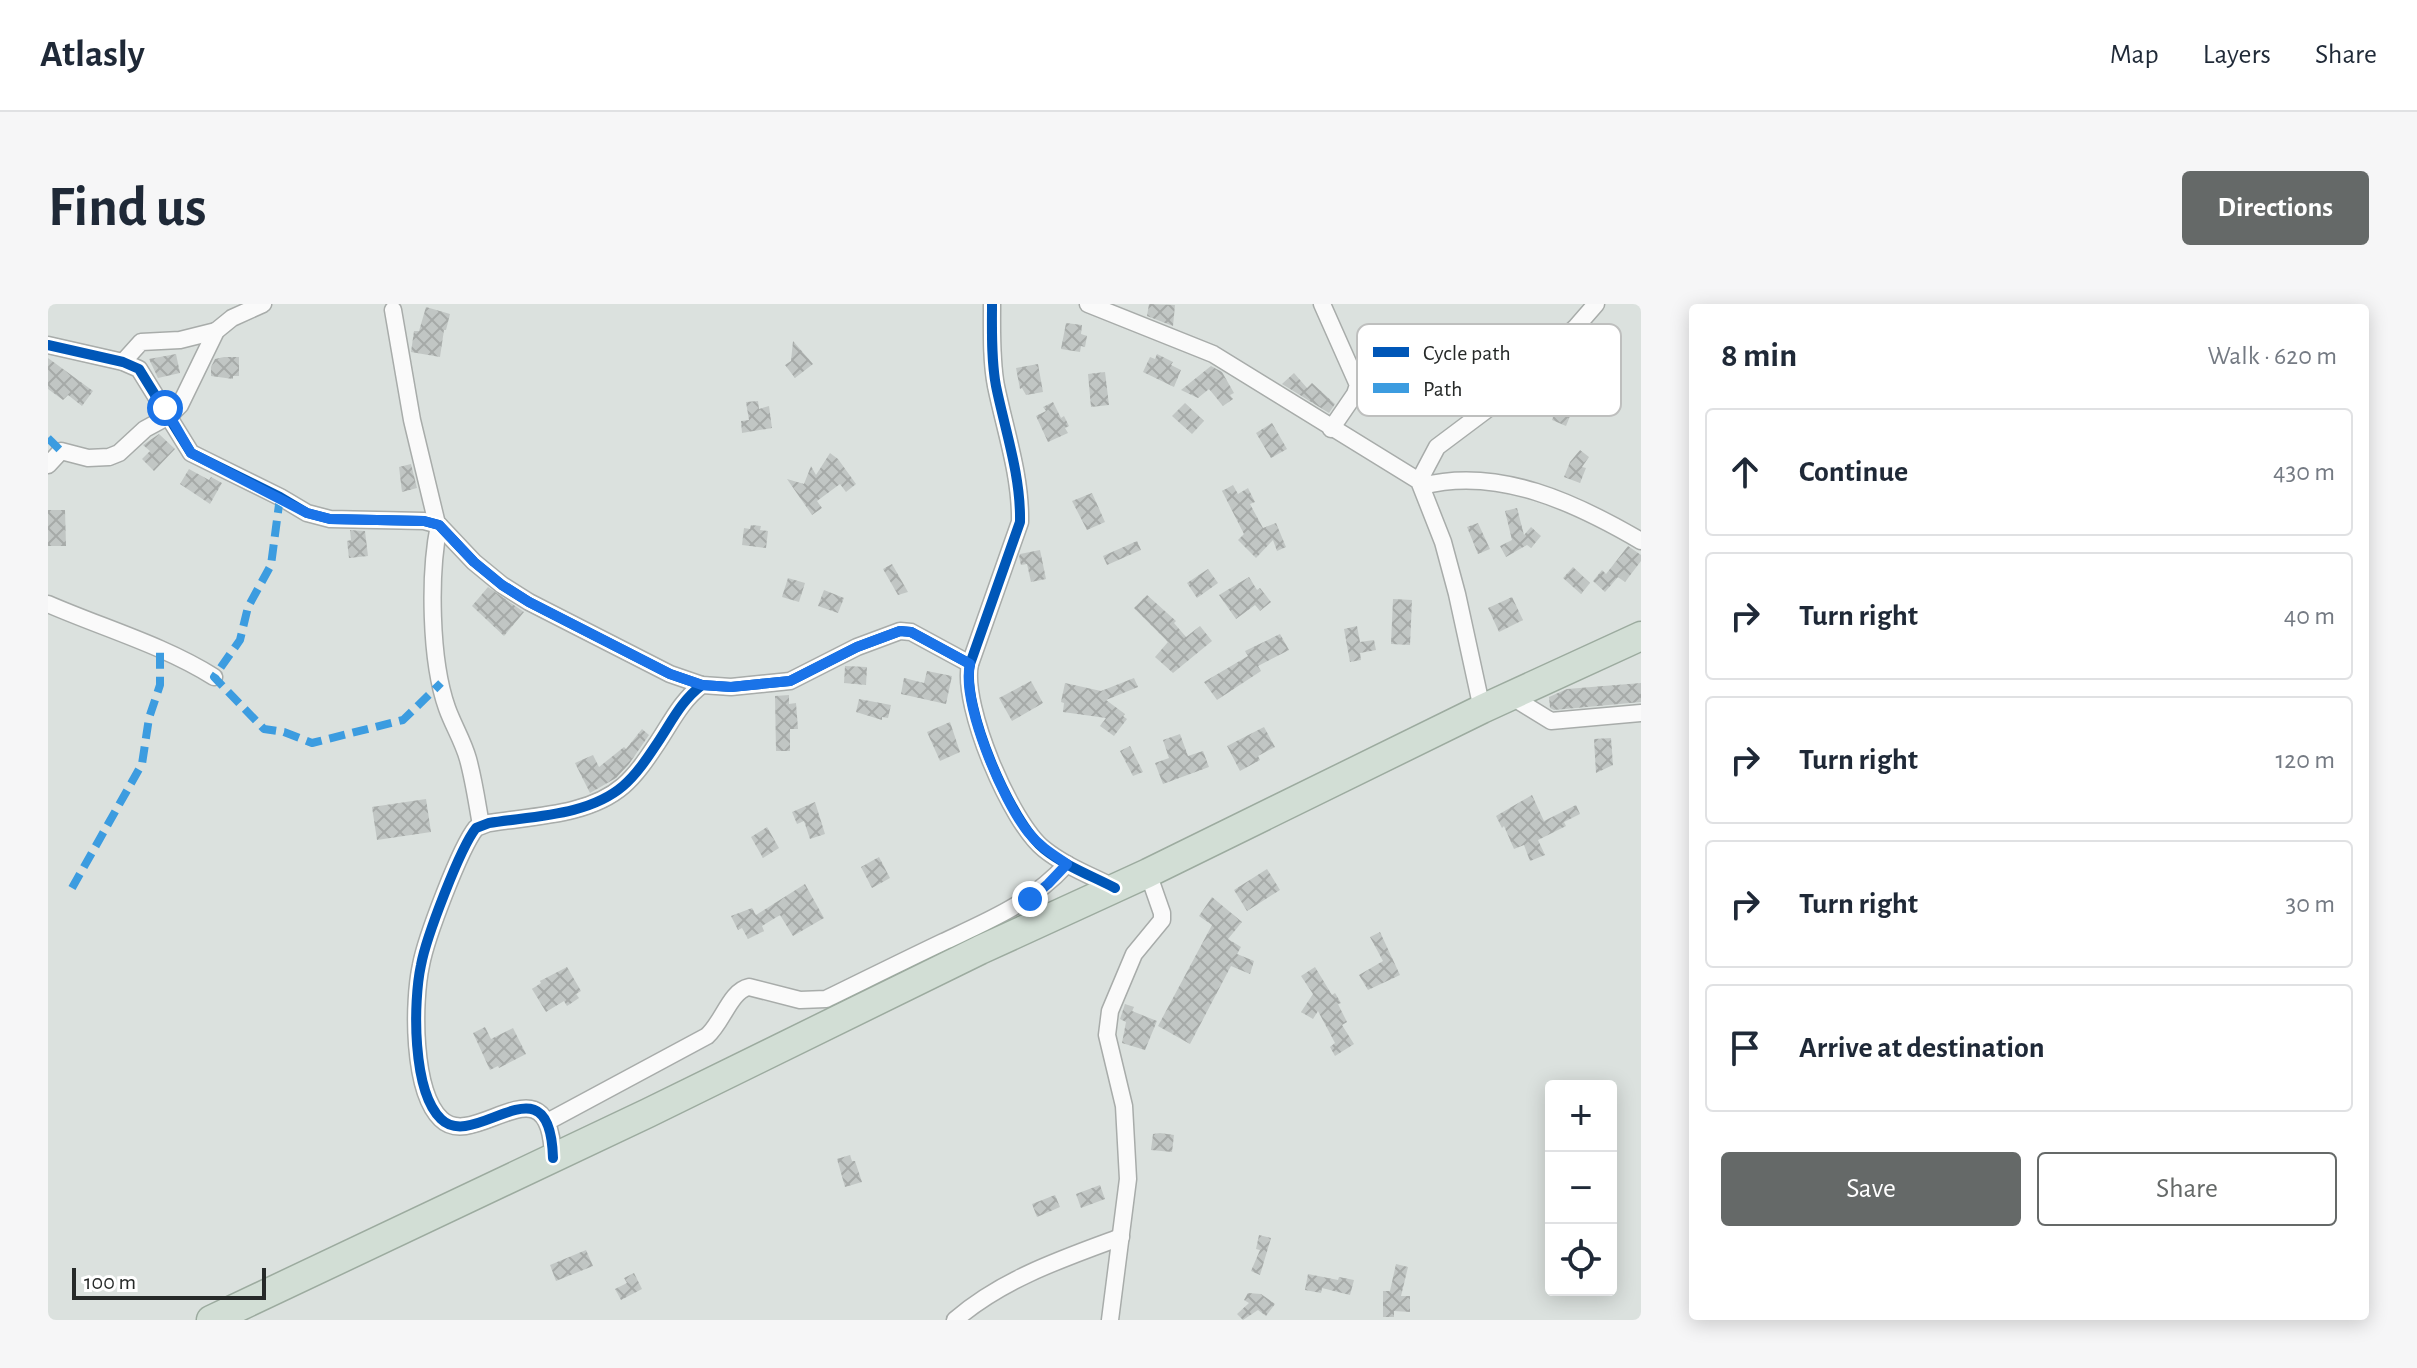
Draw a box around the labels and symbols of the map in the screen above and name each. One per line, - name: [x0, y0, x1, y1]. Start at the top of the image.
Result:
- legend: [1357, 324, 1621, 416]
- text: Cycle path: [1423, 342, 1511, 364]
- text: Path: [1423, 378, 1463, 400]
- route start: [147, 390, 183, 426]
- route end: [1012, 881, 1048, 917]
- scale bar: [72, 1264, 266, 1300]

